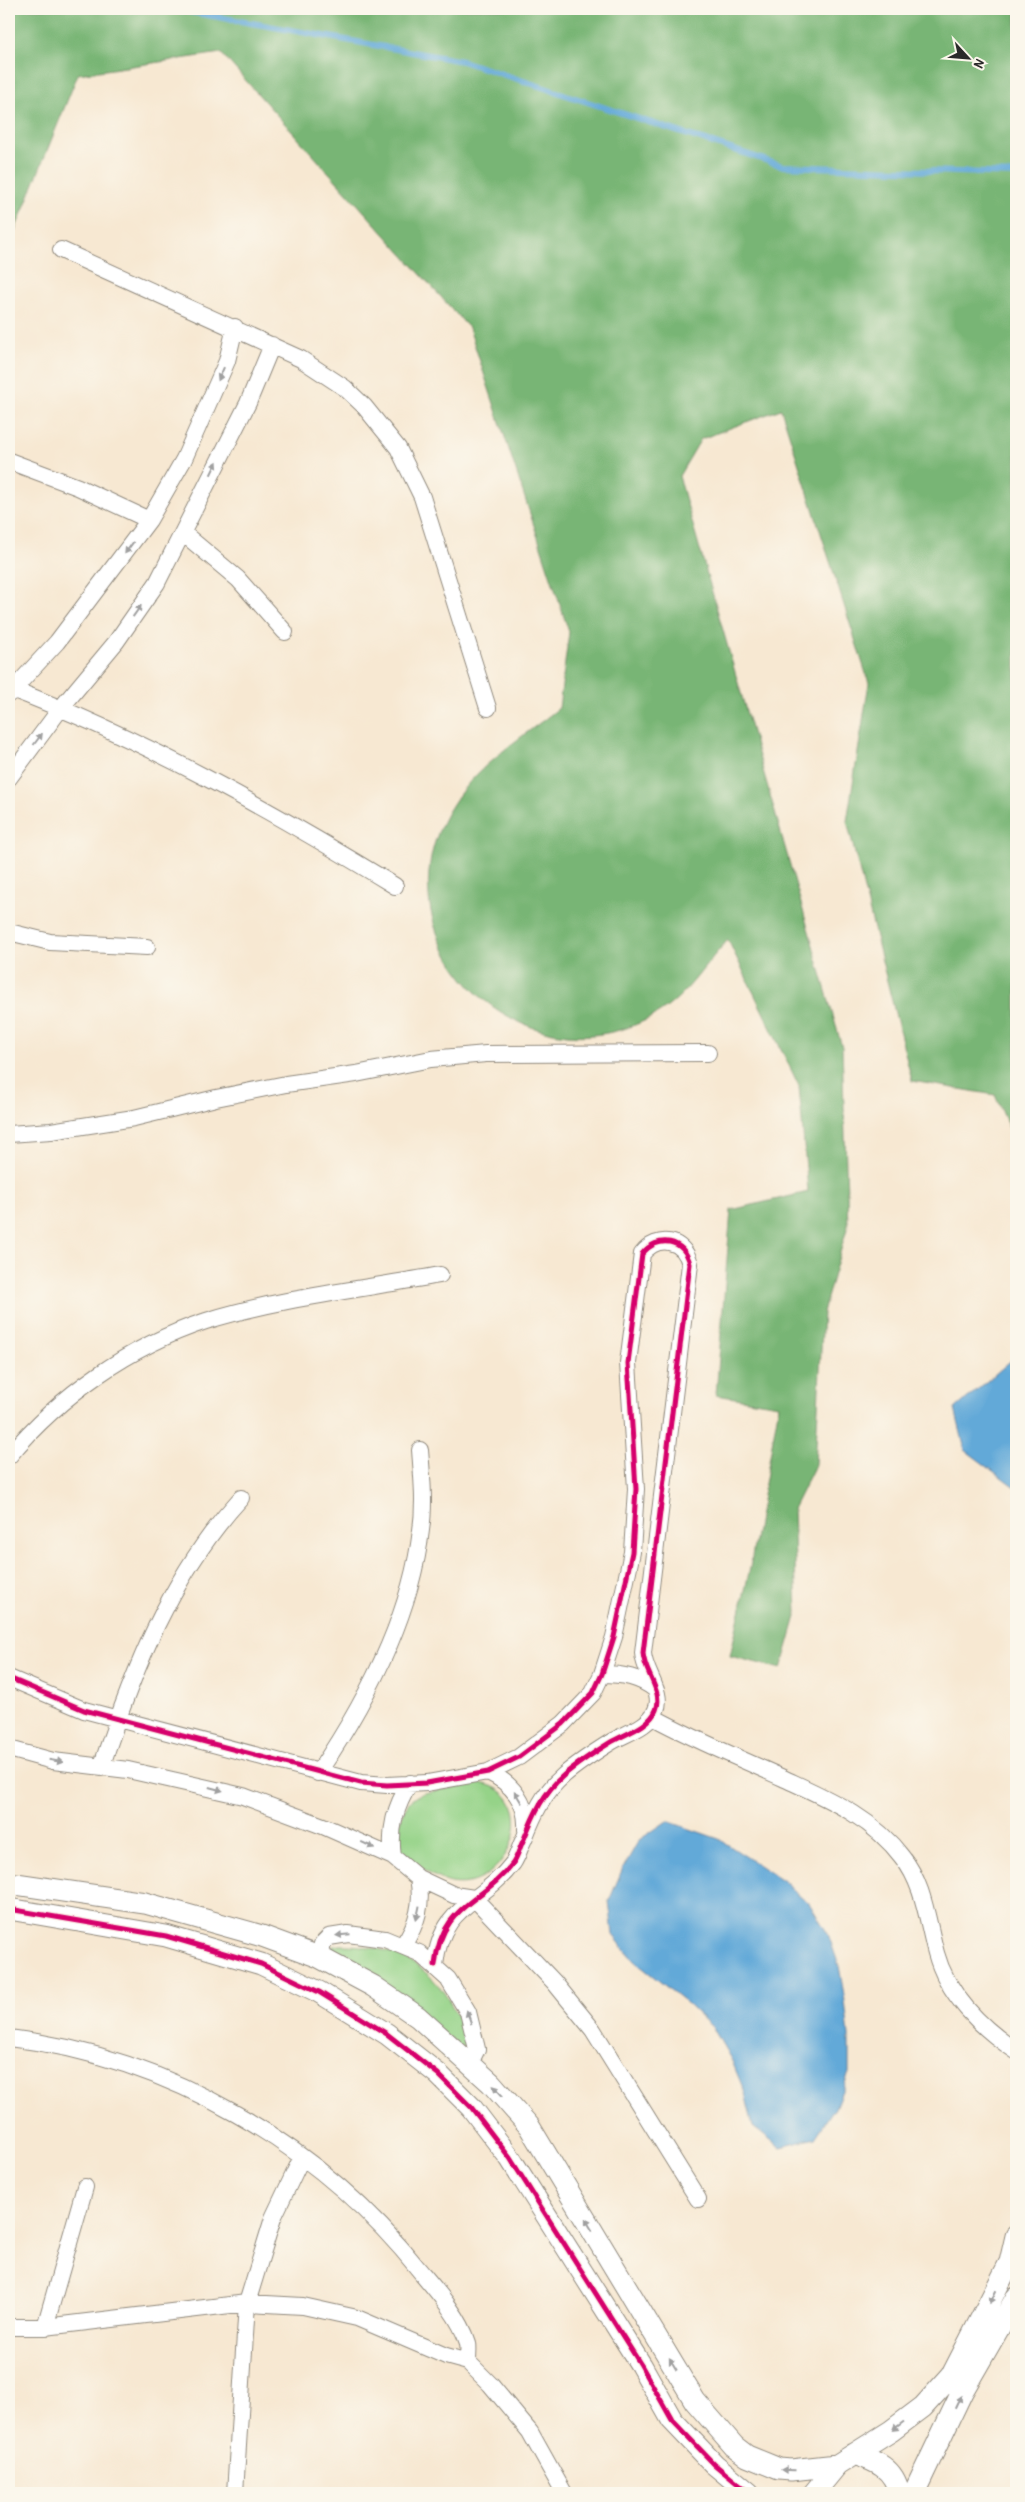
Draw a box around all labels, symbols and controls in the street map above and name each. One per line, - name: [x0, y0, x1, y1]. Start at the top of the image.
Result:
- north arrow: [942, 32, 992, 82]
- text: N: [970, 56, 990, 72]
- one-way arrow: [217, 367, 225, 381]
- one-way arrow: [210, 461, 218, 475]
- one-way arrow: [123, 541, 134, 554]
- one-way arrow: [132, 604, 142, 618]
- one-way arrow: [33, 732, 43, 746]
- one-way arrow: [48, 1757, 64, 1765]
- one-way arrow: [208, 1785, 223, 1793]
- one-way arrow: [513, 1791, 522, 1804]
- one-way arrow: [361, 1841, 375, 1849]
- one-way arrow: [414, 1905, 422, 1920]
- one-way arrow: [335, 1931, 351, 1939]
- one-way arrow: [465, 2009, 473, 2024]
- one-way arrow: [492, 2085, 504, 2097]
- one-way arrow: [585, 2219, 594, 2232]
- one-way arrow: [989, 2290, 997, 2304]
- one-way arrow: [669, 2358, 678, 2371]
- one-way arrow: [954, 2395, 962, 2409]
- one-way arrow: [891, 2421, 905, 2431]
- one-way arrow: [780, 2465, 796, 2473]

